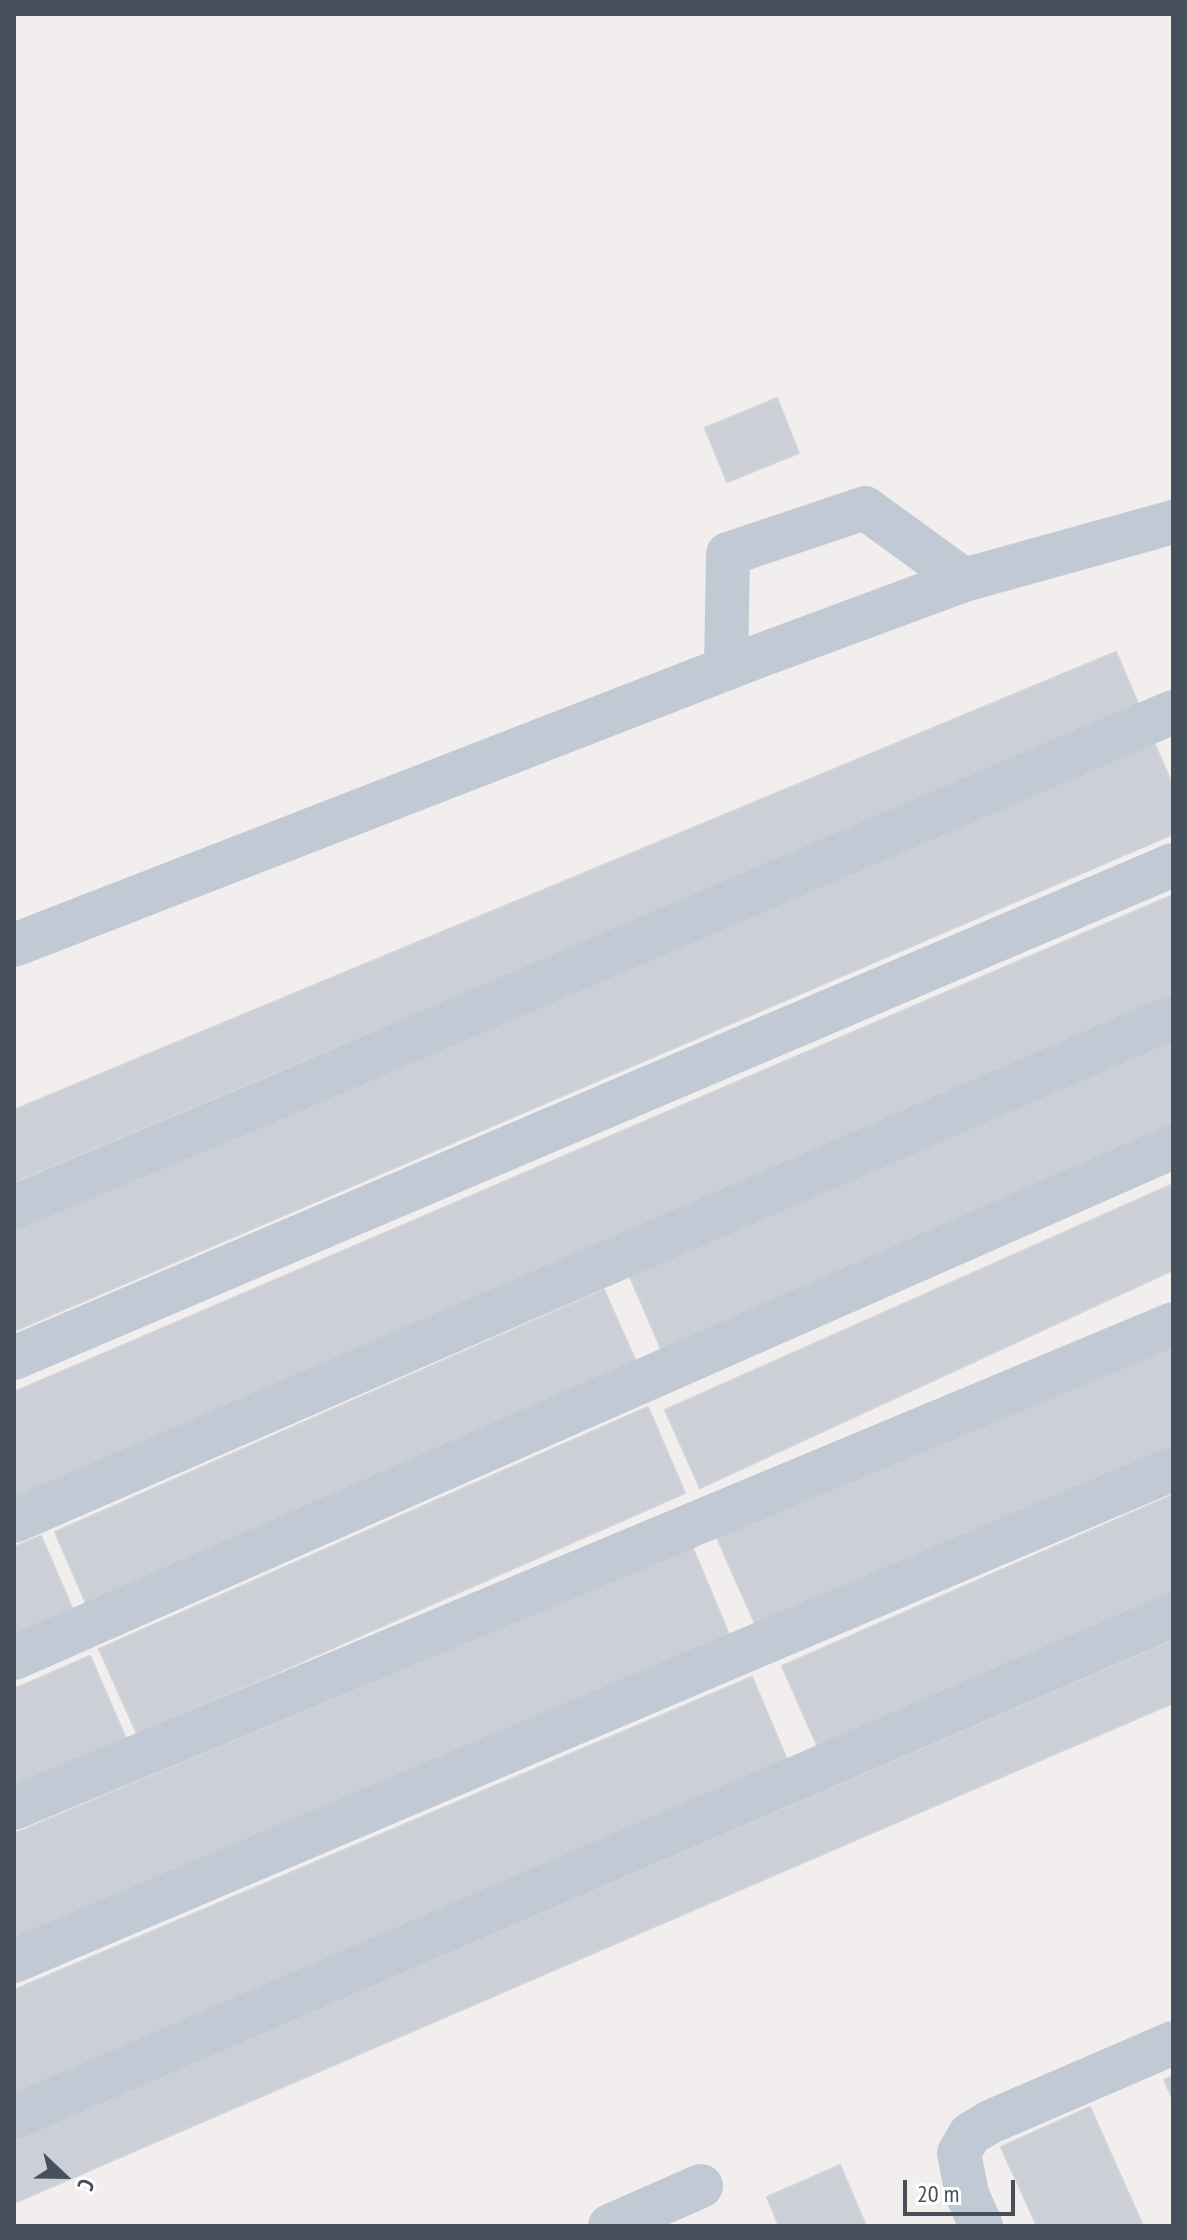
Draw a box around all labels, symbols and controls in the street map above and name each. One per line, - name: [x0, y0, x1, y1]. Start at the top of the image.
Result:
- north arrow: [24, 2136, 104, 2216]
- scale bar: [907, 2164, 1019, 2214]
- text: С: [71, 2175, 101, 2195]
- text: 20 m: [917, 2178, 959, 2209]

